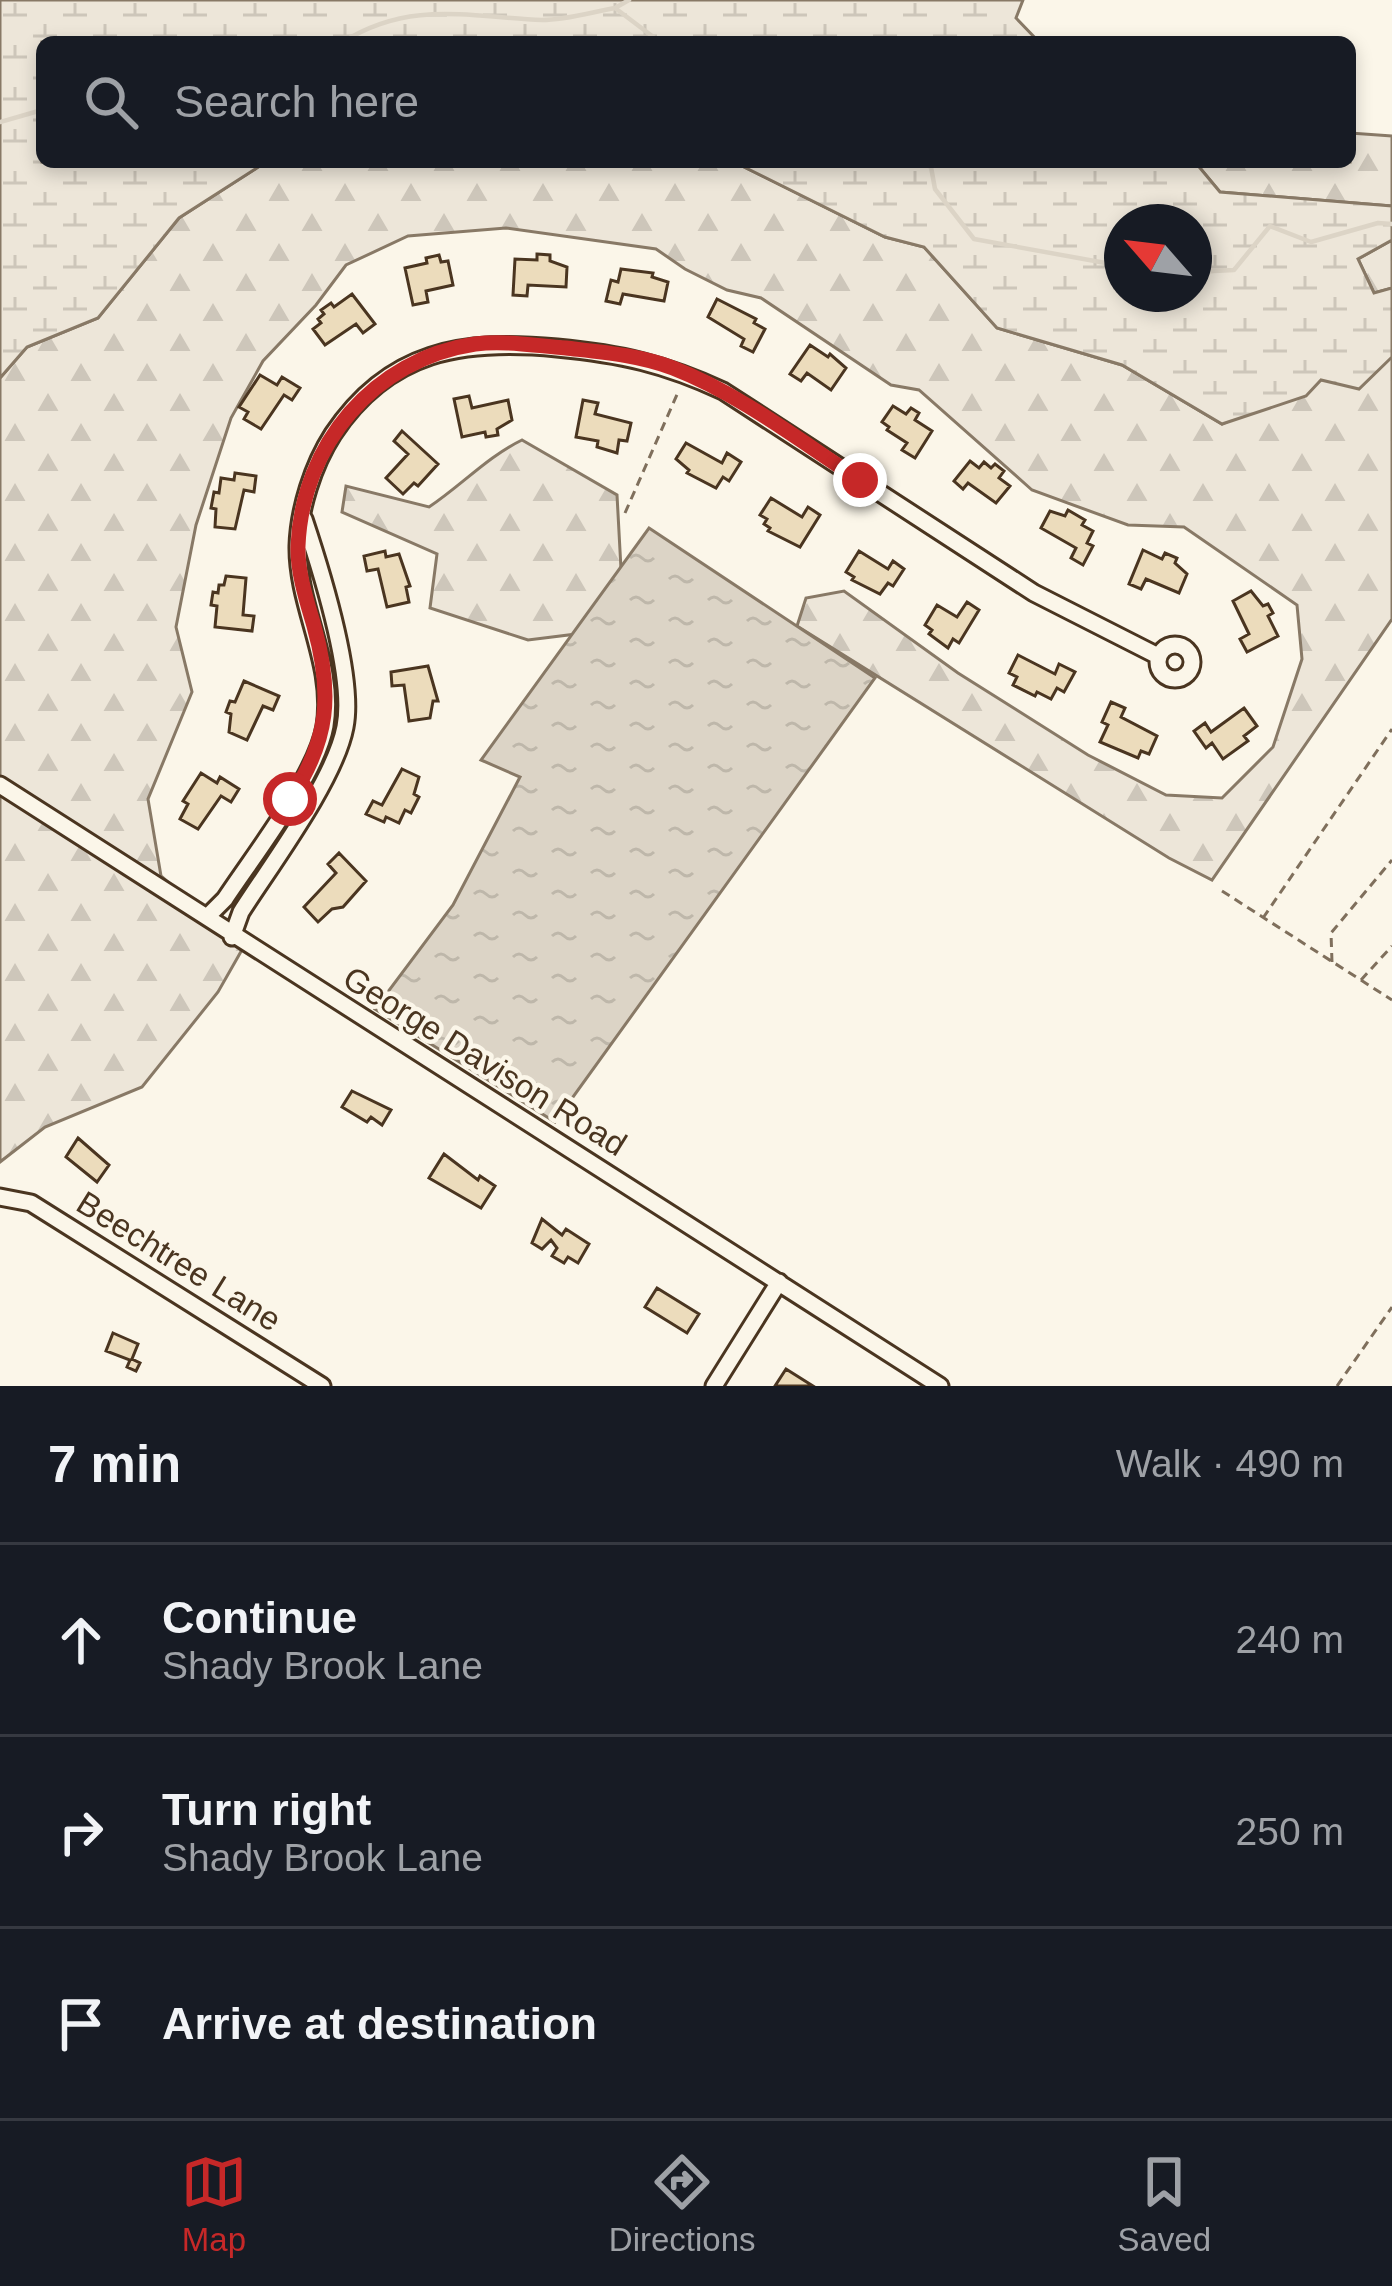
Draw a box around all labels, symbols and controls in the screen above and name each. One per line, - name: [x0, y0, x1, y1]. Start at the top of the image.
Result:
- search box: [36, 36, 1356, 168]
- icon: search: [78, 69, 144, 135]
- text: Search here: [174, 76, 419, 127]
- north arrow: [1104, 204, 1212, 312]
- route end: [833, 453, 887, 507]
- route start: [263, 772, 317, 826]
- street label: George Davison Road: [337, 959, 633, 1163]
- street label: Beechtree Lane: [70, 1184, 288, 1338]
- text: 7 min: [48, 1436, 181, 1493]
- text: Walk · 490 m: [1116, 1442, 1344, 1485]
- text: Continue: [162, 1592, 357, 1643]
- icon: ahead: [48, 1607, 114, 1673]
- text: 240 m: [1236, 1618, 1344, 1661]
- text: Shady Brook Lane: [162, 1644, 483, 1687]
- text: Turn right: [162, 1784, 371, 1835]
- icon: right: [48, 1799, 114, 1865]
- text: 250 m: [1236, 1810, 1344, 1853]
- text: Shady Brook Lane: [162, 1836, 483, 1879]
- icon: arrive: [48, 1991, 114, 2057]
- text: Arrive at destination: [162, 1998, 597, 2049]
- tab: Map: [181, 2149, 247, 2259]
- tab: Directions: [609, 2149, 756, 2259]
- tab: Saved: [1117, 2149, 1211, 2259]

